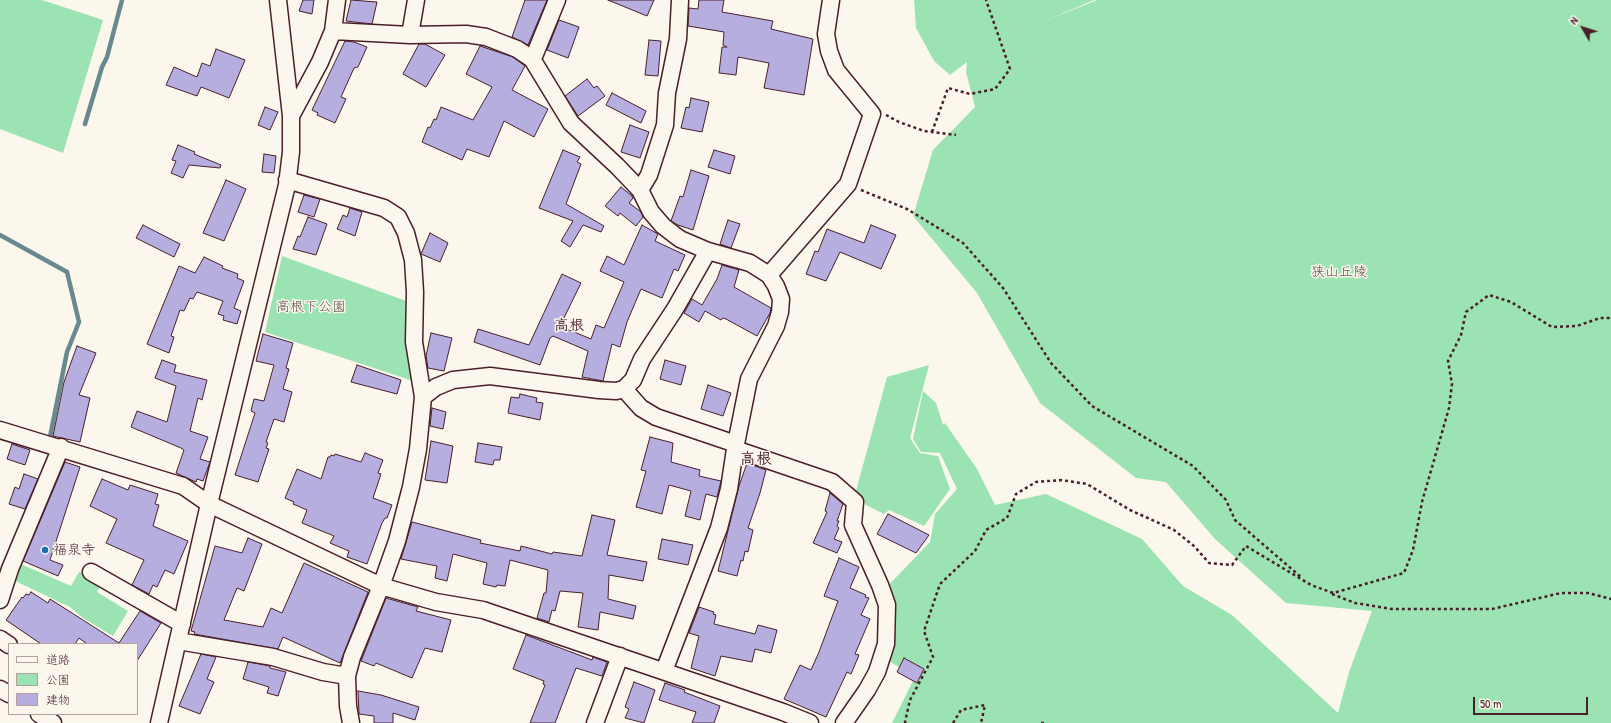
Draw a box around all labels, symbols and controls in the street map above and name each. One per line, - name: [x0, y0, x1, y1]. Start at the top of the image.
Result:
- north arrow: [1563, 8, 1603, 48]
- text: N: [1566, 14, 1581, 27]
- park label: 狭山丘陵: [1311, 264, 1367, 280]
- park label: 高根下公園: [276, 299, 346, 315]
- district label: 高根: [554, 317, 584, 335]
- district label: 高根: [740, 450, 772, 470]
- place label: 福泉寺: [53, 542, 95, 558]
- marker: 福泉寺: [40, 545, 50, 555]
- legend: [8, 643, 138, 715]
- text: 道路: [46, 651, 70, 668]
- text: 公園: [46, 671, 70, 688]
- scale bar: [1475, 689, 1590, 715]
- text: 建物: [46, 691, 70, 708]
- text: 50 m: [1480, 695, 1501, 712]

